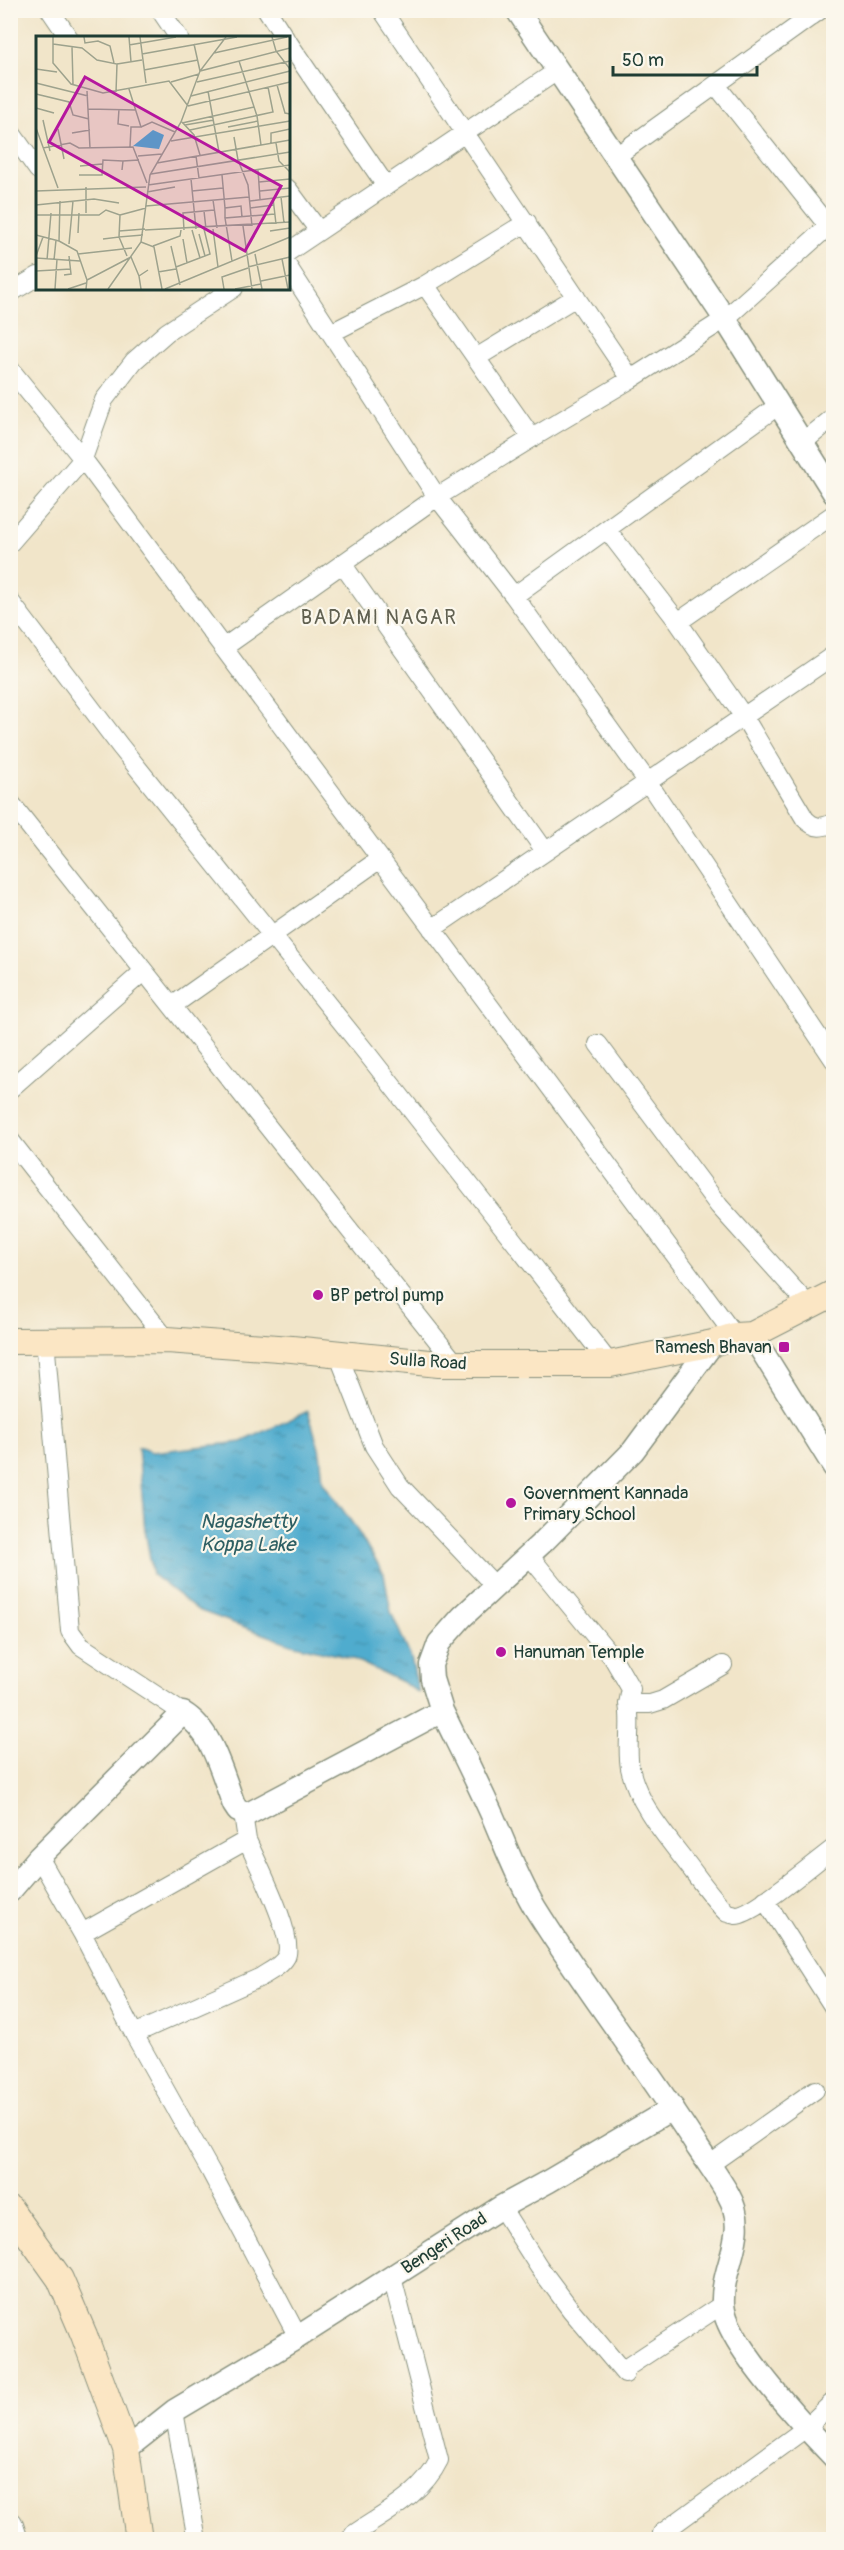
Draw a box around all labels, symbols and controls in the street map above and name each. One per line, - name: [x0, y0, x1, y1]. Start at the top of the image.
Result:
- inset map: [36, 36, 290, 290]
- scale bar: [613, 39, 757, 77]
- text: 50 m: [622, 49, 664, 72]
- district label: BADAMI NAGAR: [301, 605, 457, 630]
- place label: BP petrol pump: [330, 1284, 444, 1307]
- marker: BP petrol pump: [311, 1288, 325, 1302]
- place label: Ramesh Bhavan: [655, 1336, 772, 1359]
- marker: Ramesh Bhavan: [777, 1340, 791, 1354]
- street label: Sulla Road: [388, 1347, 468, 1376]
- place label: Government Kannada Primary School: [523, 1482, 688, 1526]
- marker: Government Kannada Primary School: [504, 1496, 518, 1510]
- water label: Nagashetty Koppa Lake: [200, 1509, 298, 1557]
- place label: Hanuman Temple: [513, 1641, 644, 1664]
- marker: Hanuman Temple: [494, 1645, 508, 1659]
- street label: Bengeri Road: [397, 2207, 491, 2280]

